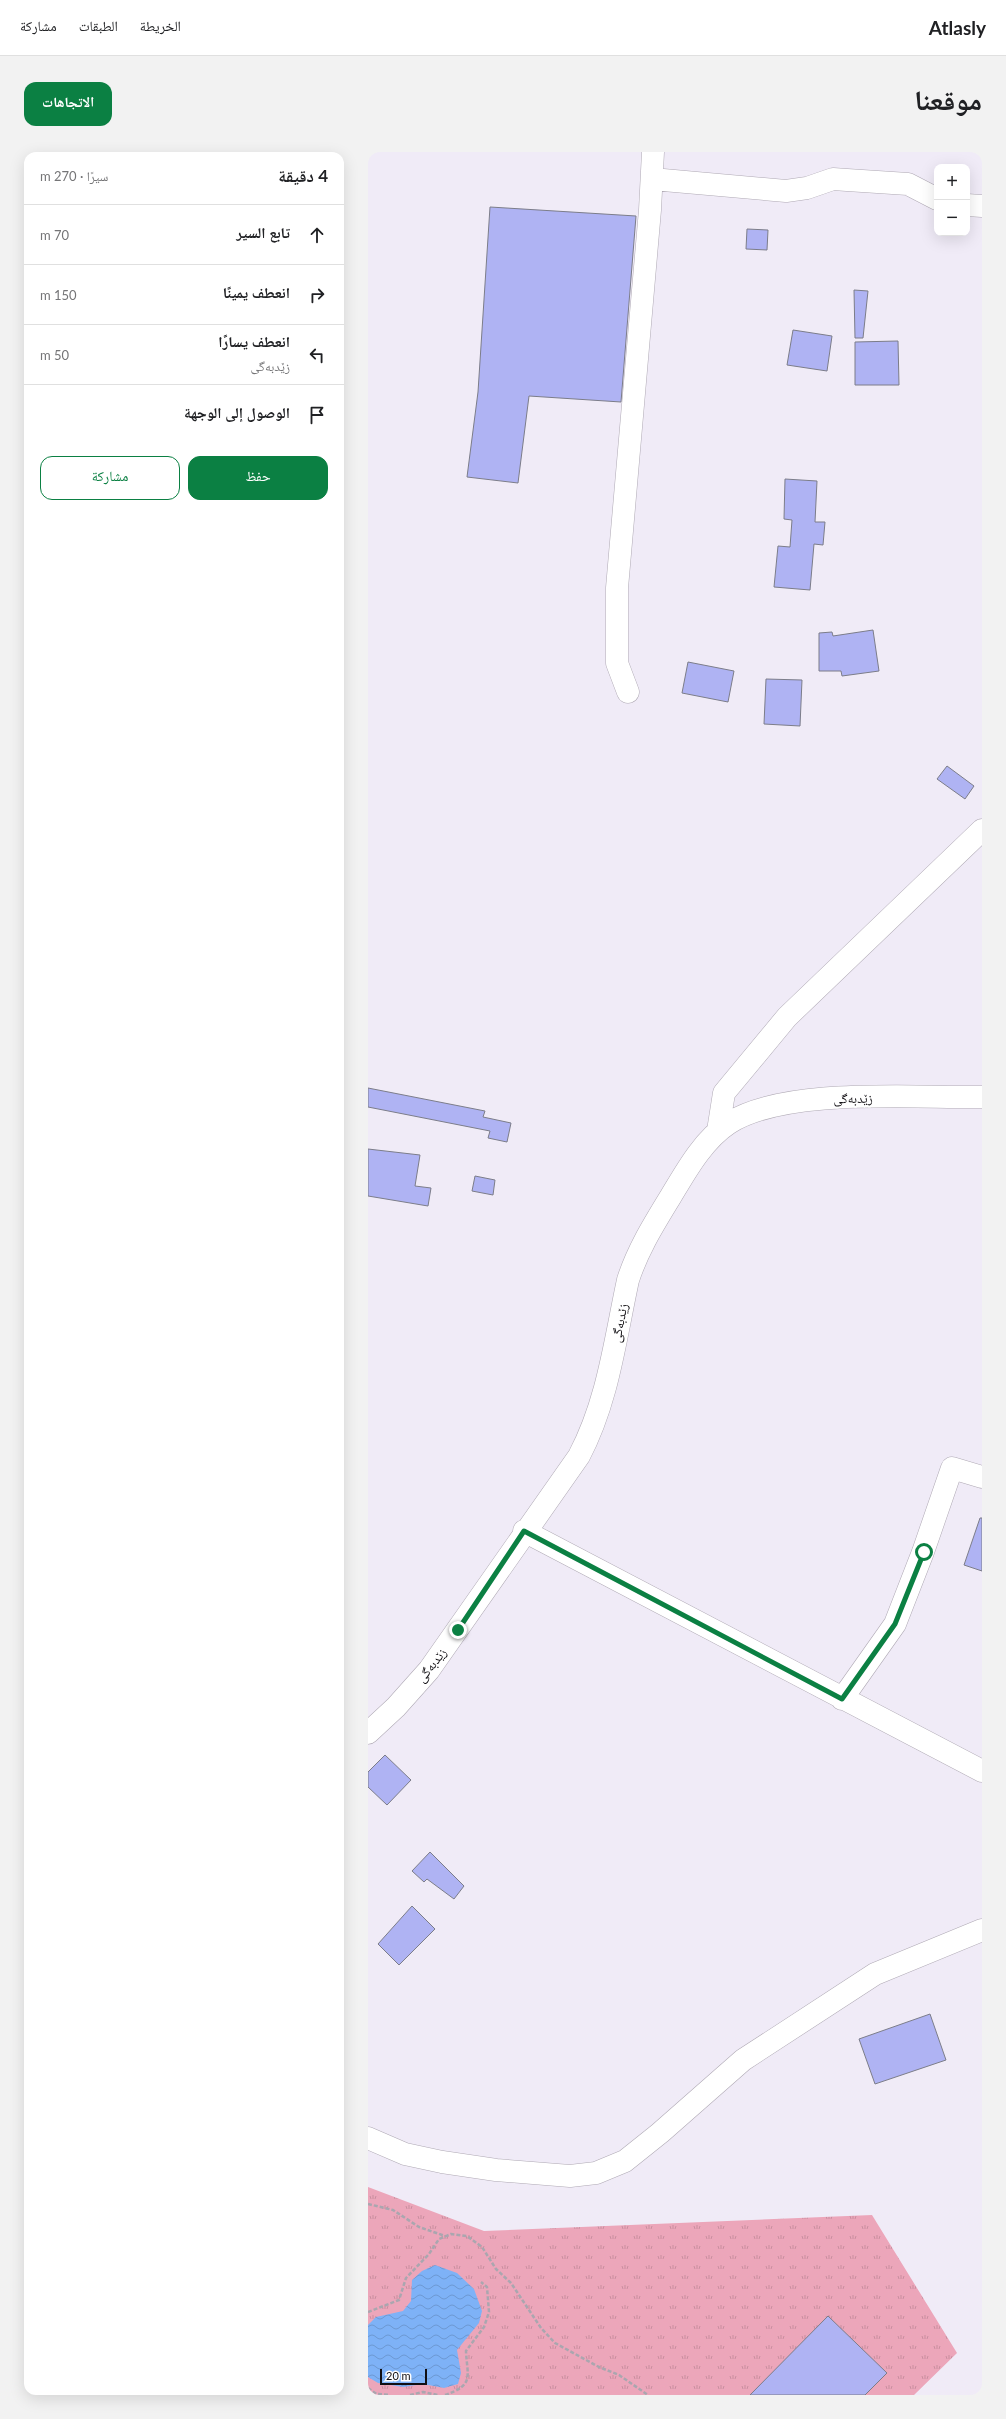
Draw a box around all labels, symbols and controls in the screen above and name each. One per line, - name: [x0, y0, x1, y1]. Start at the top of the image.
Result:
- text: Atlasly: [929, 16, 986, 39]
- text: مشاركة: [20, 17, 57, 34]
- text: الطبقات: [79, 17, 118, 34]
- text: الخريطة: [140, 17, 181, 34]
- button: الاتجاهات: [24, 82, 112, 126]
- text: موقعنا: [914, 82, 982, 116]
- map controls: [934, 164, 970, 236]
- button: +: [934, 164, 970, 200]
- text: 4 دقيقة: [278, 165, 328, 186]
- text: سيرًا · 270 m: [40, 168, 108, 184]
- button: −: [934, 200, 970, 236]
- text: تابع السير: [236, 223, 290, 241]
- icon: ahead: [306, 224, 328, 246]
- text: 70 m: [40, 227, 69, 243]
- text: انعطف يمينًا: [223, 283, 290, 301]
- icon: right: [306, 284, 328, 306]
- text: 150 m: [40, 287, 77, 303]
- text: انعطف يسارًا: [218, 332, 290, 350]
- icon: left: [306, 344, 328, 366]
- text: 50 m: [40, 347, 69, 363]
- text: زێدبەگی: [251, 358, 290, 374]
- text: الوصول إلى الوجهة: [184, 403, 290, 421]
- icon: arrive: [306, 404, 328, 426]
- button: مشاركة: [40, 456, 180, 500]
- button: حفظ: [188, 456, 328, 500]
- street label: زێدبەگی: [833, 1090, 873, 1107]
- street label: زێدبەگی: [607, 1302, 632, 1344]
- route start: [915, 1543, 933, 1561]
- route end: [449, 1621, 467, 1639]
- street label: زێدبەگی: [413, 1645, 450, 1686]
- scale bar: [380, 2367, 427, 2386]
- text: 20 m: [386, 2369, 411, 2382]

